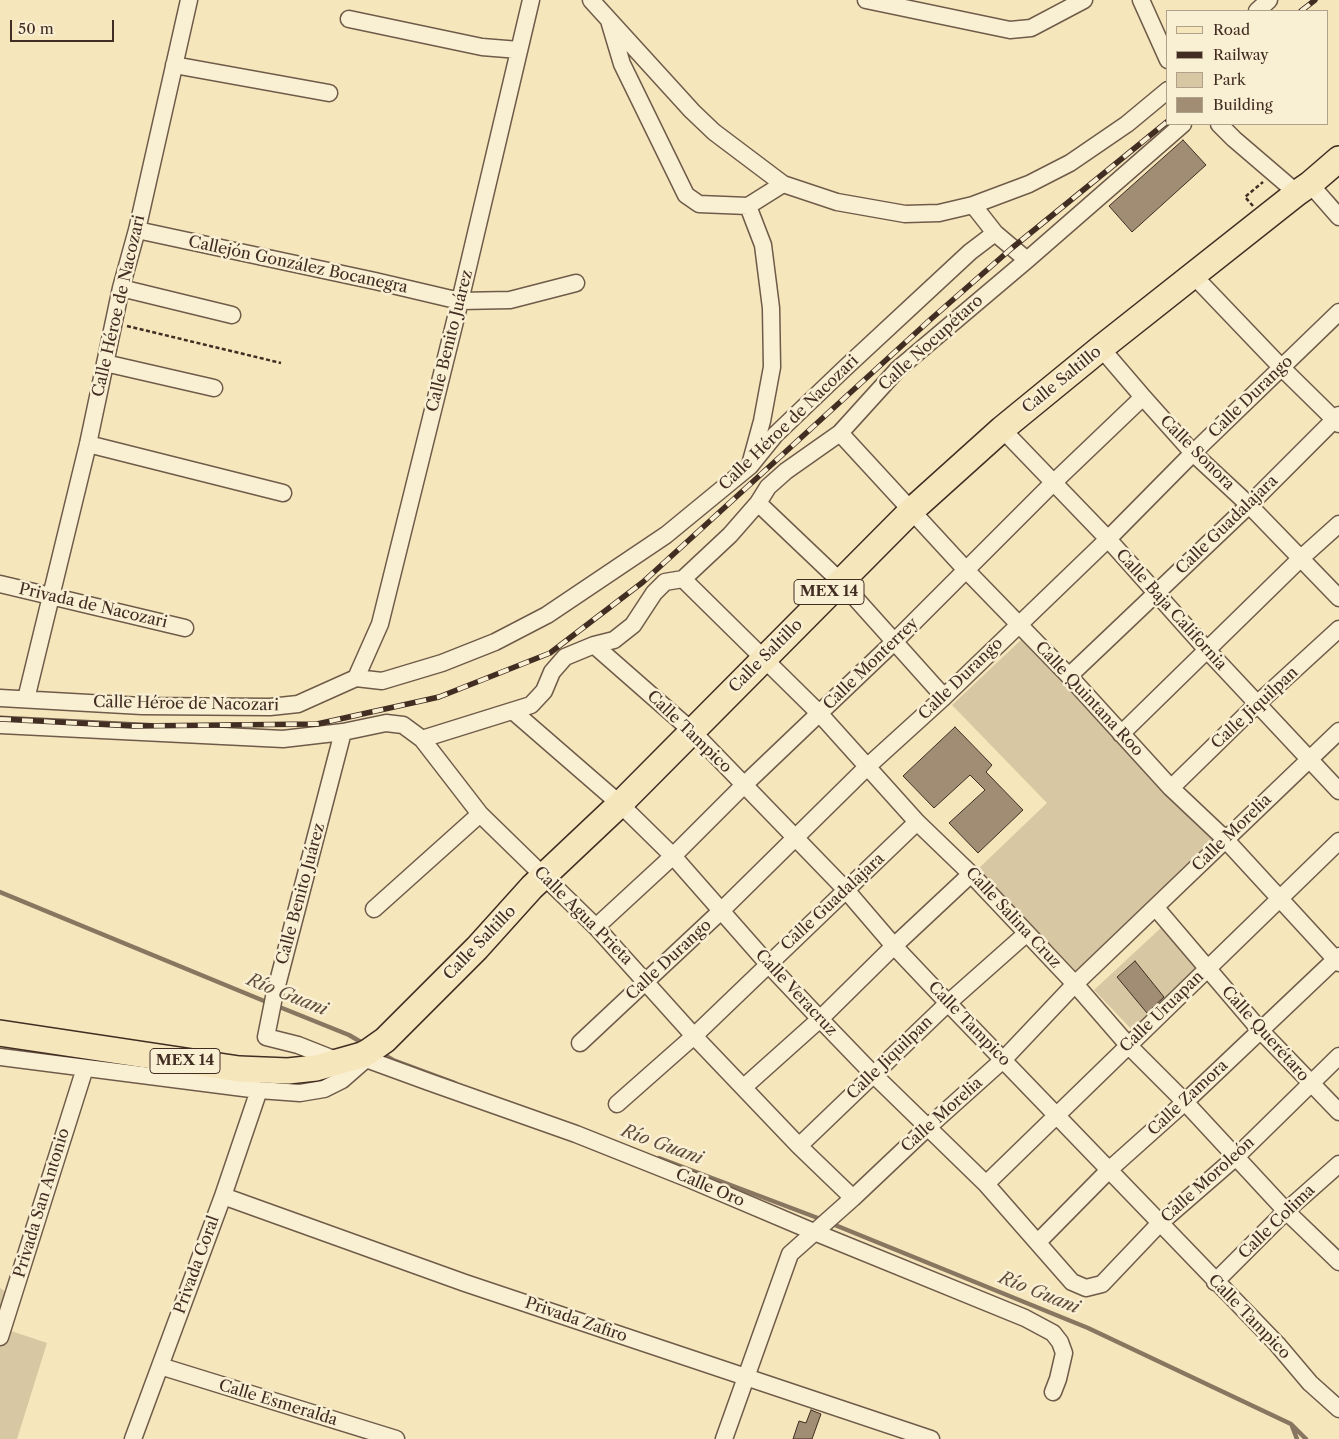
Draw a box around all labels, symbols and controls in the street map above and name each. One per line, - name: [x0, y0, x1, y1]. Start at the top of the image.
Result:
- scale bar: [12, 10, 116, 42]
- legend: [1166, 10, 1329, 125]
- text: 50 m: [18, 19, 54, 38]
- text: Road: [1213, 20, 1250, 39]
- text: Railway: [1213, 45, 1269, 64]
- text: Park: [1213, 70, 1246, 89]
- text: Building: [1213, 95, 1273, 114]
- street label: Calle Héroe de Nacozari: [89, 213, 149, 399]
- street label: Callejón González Bocanegra: [187, 232, 409, 298]
- street label: Calle Benito Juárez: [423, 268, 477, 414]
- street label: Calle Nocupétaro: [875, 291, 987, 395]
- street label: Calle Saltillo: [1019, 342, 1105, 418]
- street label: Calle Héroe de Nacozari: [715, 351, 863, 495]
- street label: Calle Durango: [1205, 352, 1297, 442]
- street label: Calle Sonora: [1156, 412, 1238, 494]
- street label: Calle Guadalajara: [1172, 471, 1282, 579]
- street label: Calle Baja California: [1112, 546, 1230, 674]
- street label: Privada de Nacozari: [17, 580, 169, 632]
- road number: MEX 14: [794, 580, 864, 604]
- street label: Calle Monterrey: [820, 614, 922, 714]
- street label: Calle Saltillo: [725, 615, 807, 697]
- street label: Calle Durango: [915, 634, 1007, 724]
- street label: Calle Quintana Roo: [1031, 638, 1147, 760]
- street label: Calle Jiquilpan: [1208, 663, 1302, 753]
- street label: Calle Tampico: [643, 687, 735, 777]
- street label: Calle Héroe de Nacozari: [93, 693, 279, 715]
- street label: Calle Morelia: [1188, 790, 1276, 876]
- street label: Calle Benito Juárez: [273, 821, 329, 967]
- street label: Calle Guadalajara: [777, 849, 889, 955]
- street label: Calle Agua Prieta: [530, 863, 636, 969]
- street label: Calle Salina Cruz: [961, 864, 1065, 972]
- street label: Calle Saltillo: [440, 902, 520, 984]
- street label: Calle Durango: [622, 916, 716, 1004]
- street label: Calle Veracruz: [751, 946, 841, 1040]
- street label: Calle Uruapan: [1116, 967, 1208, 1057]
- water label: Río Guani: [244, 969, 330, 1021]
- street label: Calle Tampico: [924, 978, 1014, 1070]
- street label: Calle Querétaro: [1217, 982, 1313, 1086]
- street label: Calle Jiquilpan: [843, 1012, 937, 1104]
- road number: MEX 14: [150, 1048, 220, 1074]
- street label: Calle Zamora: [1144, 1056, 1232, 1140]
- street label: Calle Morelia: [897, 1074, 987, 1156]
- water label: Río Guani: [618, 1120, 706, 1170]
- street label: Privada San Antonio: [10, 1126, 74, 1280]
- street label: Calle Moroleón: [1157, 1133, 1259, 1227]
- street label: Calle Oro: [673, 1165, 747, 1211]
- street label: Calle Colima: [1235, 1181, 1319, 1263]
- street label: Privada Coral: [170, 1213, 224, 1317]
- water label: Río Guani: [996, 1267, 1082, 1319]
- street label: Calle Tampico: [1204, 1271, 1294, 1363]
- street label: Privada Zafiro: [522, 1294, 630, 1346]
- street label: Calle Esmeralda: [216, 1376, 340, 1430]

